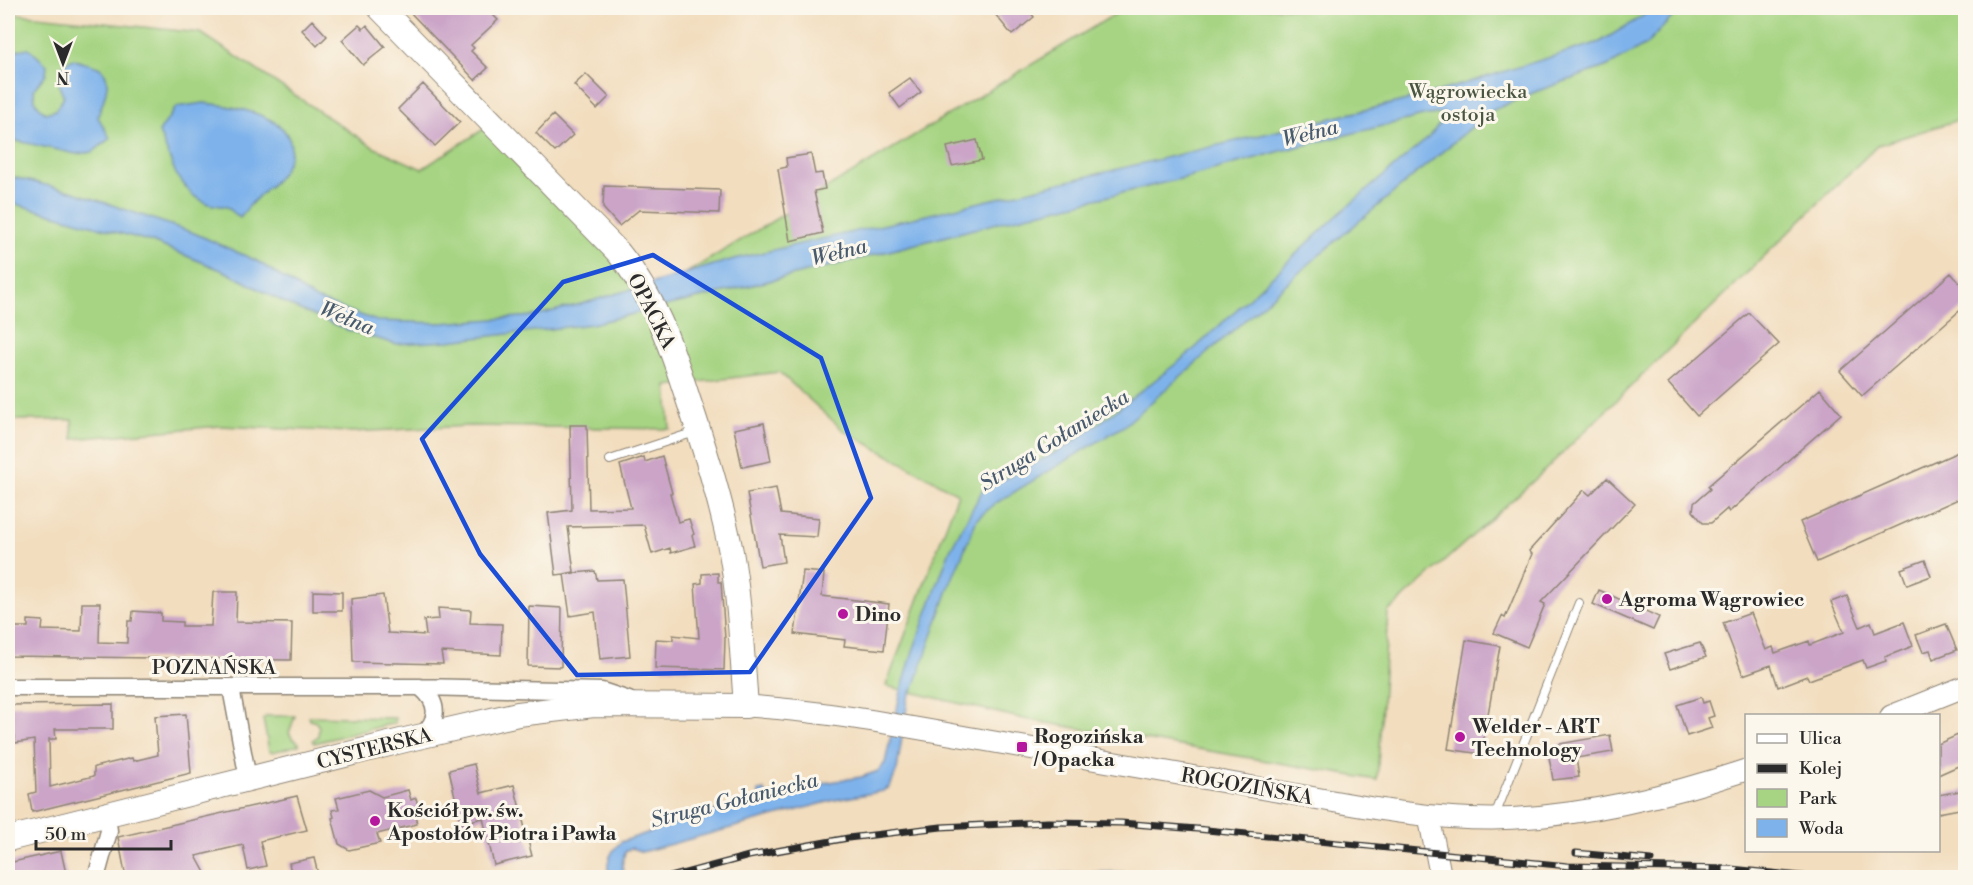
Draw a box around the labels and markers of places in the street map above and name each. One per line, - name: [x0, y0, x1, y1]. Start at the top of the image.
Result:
- place label: Agroma Wągrowiec: [1618, 588, 1805, 613]
- marker: Agroma Wągrowiec: [1600, 592, 1614, 606]
- place label: Dino: [855, 603, 901, 628]
- marker: Dino: [836, 607, 850, 621]
- place label: Welder - ART Technology: [1471, 715, 1600, 763]
- place label: Rogozińska / Opacka: [1033, 725, 1144, 773]
- marker: Welder - ART Technology: [1453, 730, 1467, 744]
- marker: Rogozińska / Opacka: [1015, 740, 1029, 754]
- place label: Kościół pw. św. Apostołów Piotra i Pawła: [386, 799, 617, 847]
- marker: Kościół pw. św. Apostołów Piotra i Pawła: [368, 814, 382, 828]

